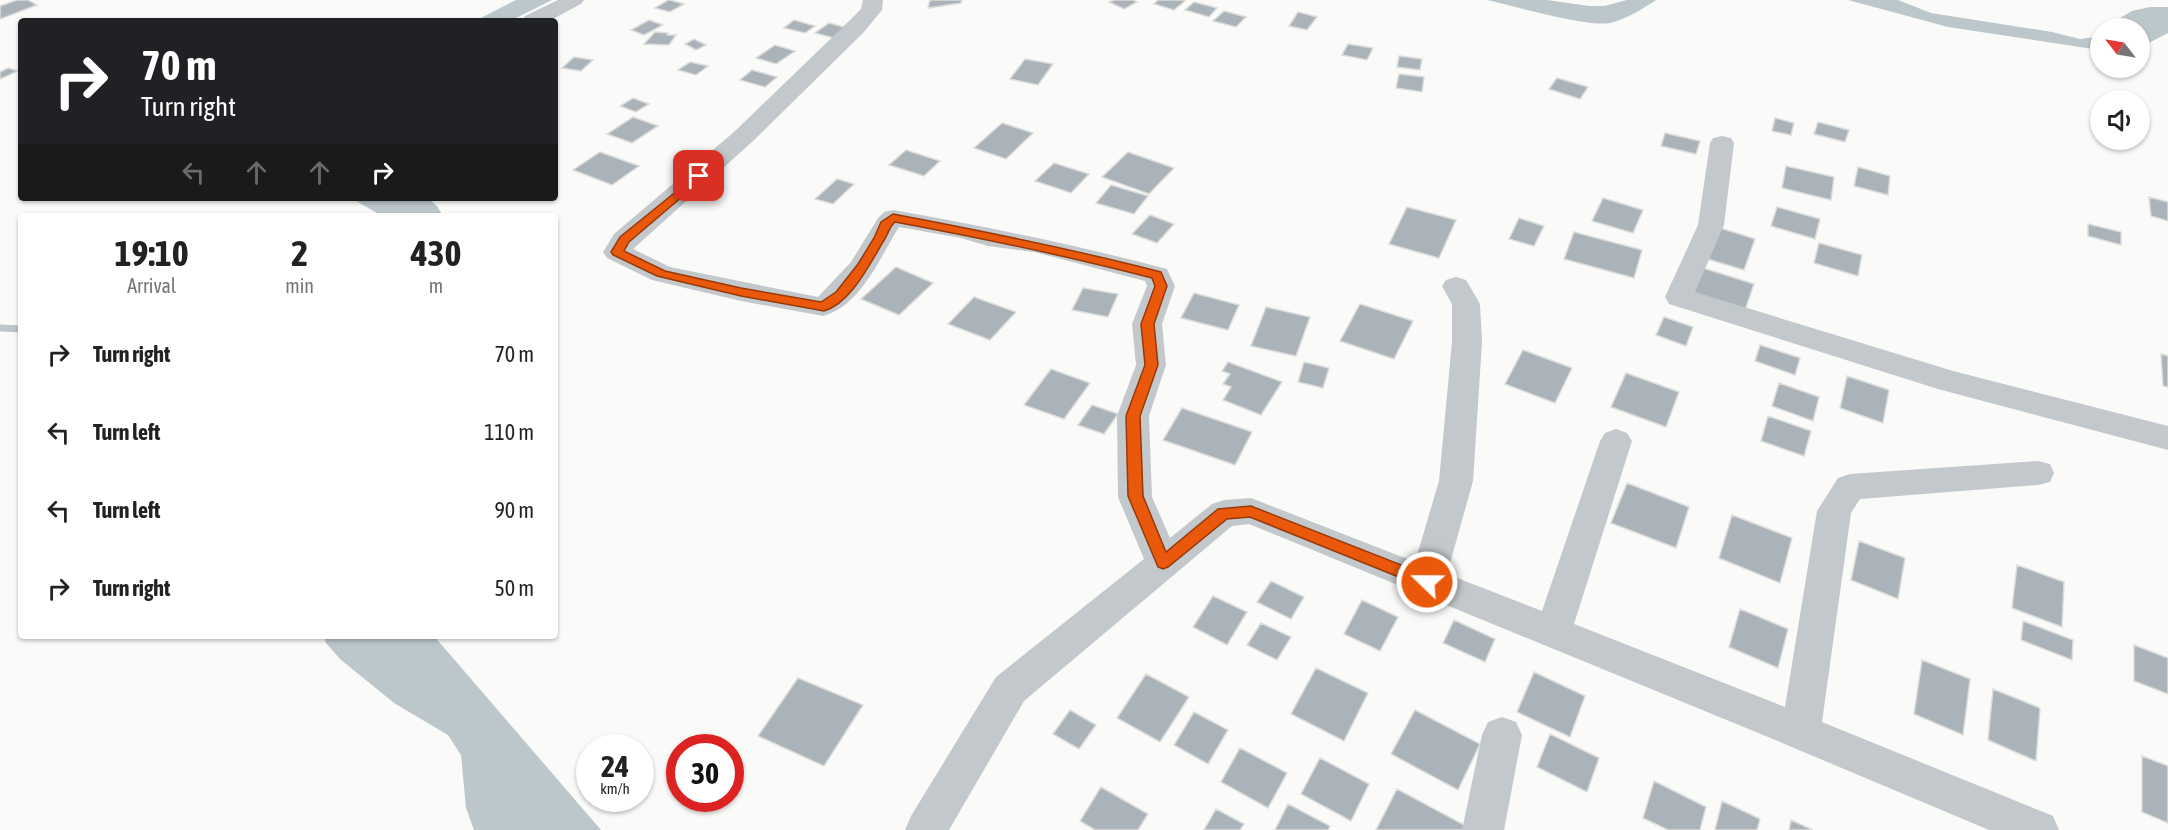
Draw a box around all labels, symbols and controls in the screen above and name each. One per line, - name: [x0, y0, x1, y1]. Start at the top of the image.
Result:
- north arrow: [2090, 18, 2150, 78]
- map controls: [2090, 18, 2150, 150]
- text: 70 m: [141, 41, 216, 89]
- icon: right: [42, 42, 120, 120]
- button: sound: [2090, 90, 2150, 150]
- text: Turn right: [141, 91, 236, 122]
- pin: [673, 150, 724, 201]
- icon: left: [177, 156, 210, 189]
- icon: ahead: [240, 156, 273, 189]
- icon: ahead: [303, 156, 336, 189]
- icon: right: [366, 156, 399, 189]
- icon: arrive: [682, 159, 715, 192]
- text: 19:10: [115, 232, 189, 274]
- text: 2: [291, 232, 308, 274]
- text: 430: [411, 232, 461, 274]
- text: Arrival: [127, 274, 176, 297]
- text: min: [285, 274, 314, 297]
- text: m: [429, 274, 443, 297]
- icon: right: [42, 338, 75, 371]
- text: Turn right: [93, 341, 170, 367]
- text: 70 m: [494, 341, 534, 367]
- icon: left: [42, 416, 75, 449]
- text: Turn left: [93, 419, 160, 445]
- text: 110 m: [484, 419, 534, 445]
- icon: left: [42, 494, 75, 527]
- text: Turn left: [93, 497, 160, 523]
- text: 90 m: [494, 497, 534, 523]
- position arrow: [1395, 550, 1459, 614]
- icon: right: [42, 572, 75, 605]
- text: Turn right: [93, 575, 170, 601]
- text: 50 m: [494, 575, 534, 601]
- speed limit sign: 30: [666, 734, 744, 812]
- text: 24: [601, 749, 629, 783]
- text: km/h: [600, 780, 630, 797]

